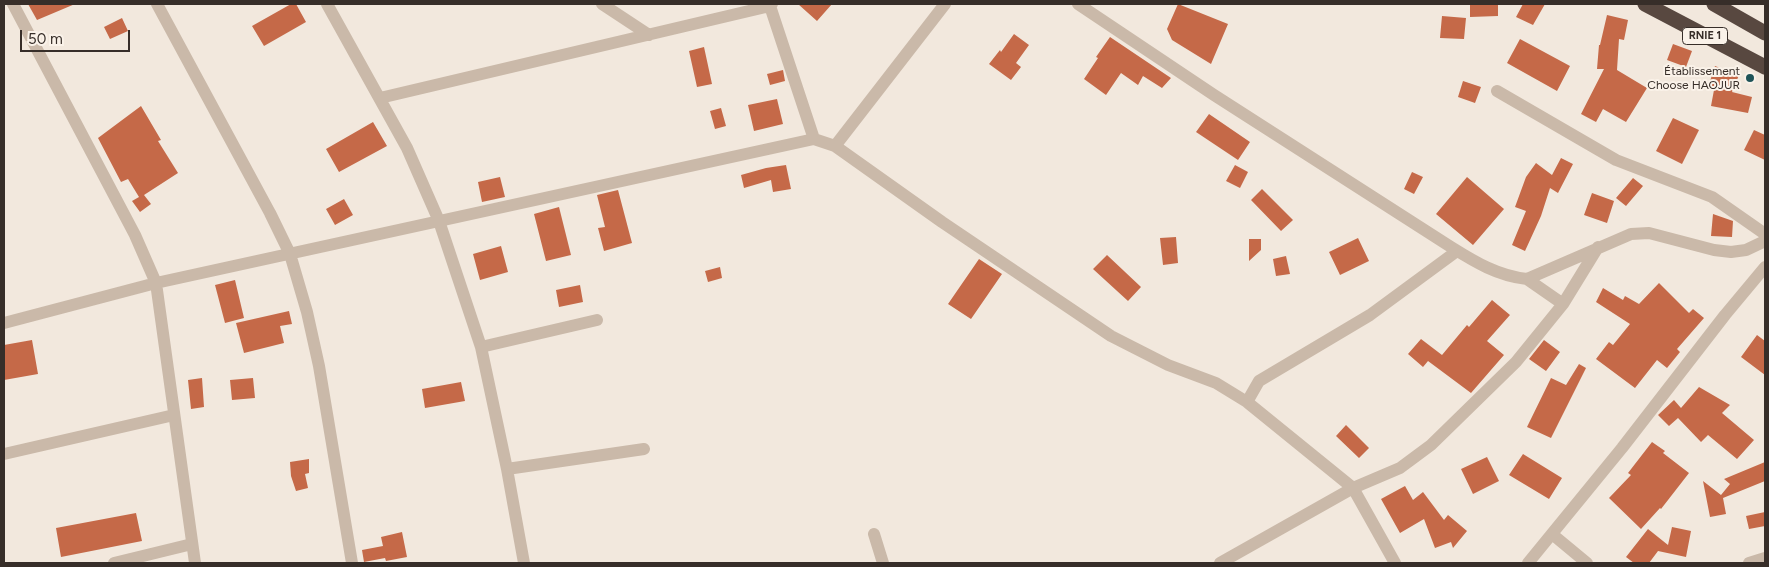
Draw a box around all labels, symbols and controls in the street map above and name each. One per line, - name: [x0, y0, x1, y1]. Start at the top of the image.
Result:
- scale bar: [22, 20, 132, 52]
- road number: RNIE 1: [1682, 28, 1728, 44]
- text: 50 m: [28, 30, 63, 48]
- place label: Établissement Choose HAOJUR: [1647, 64, 1740, 92]
- marker: Établissement Choose HAOJUR: [1744, 72, 1756, 84]

